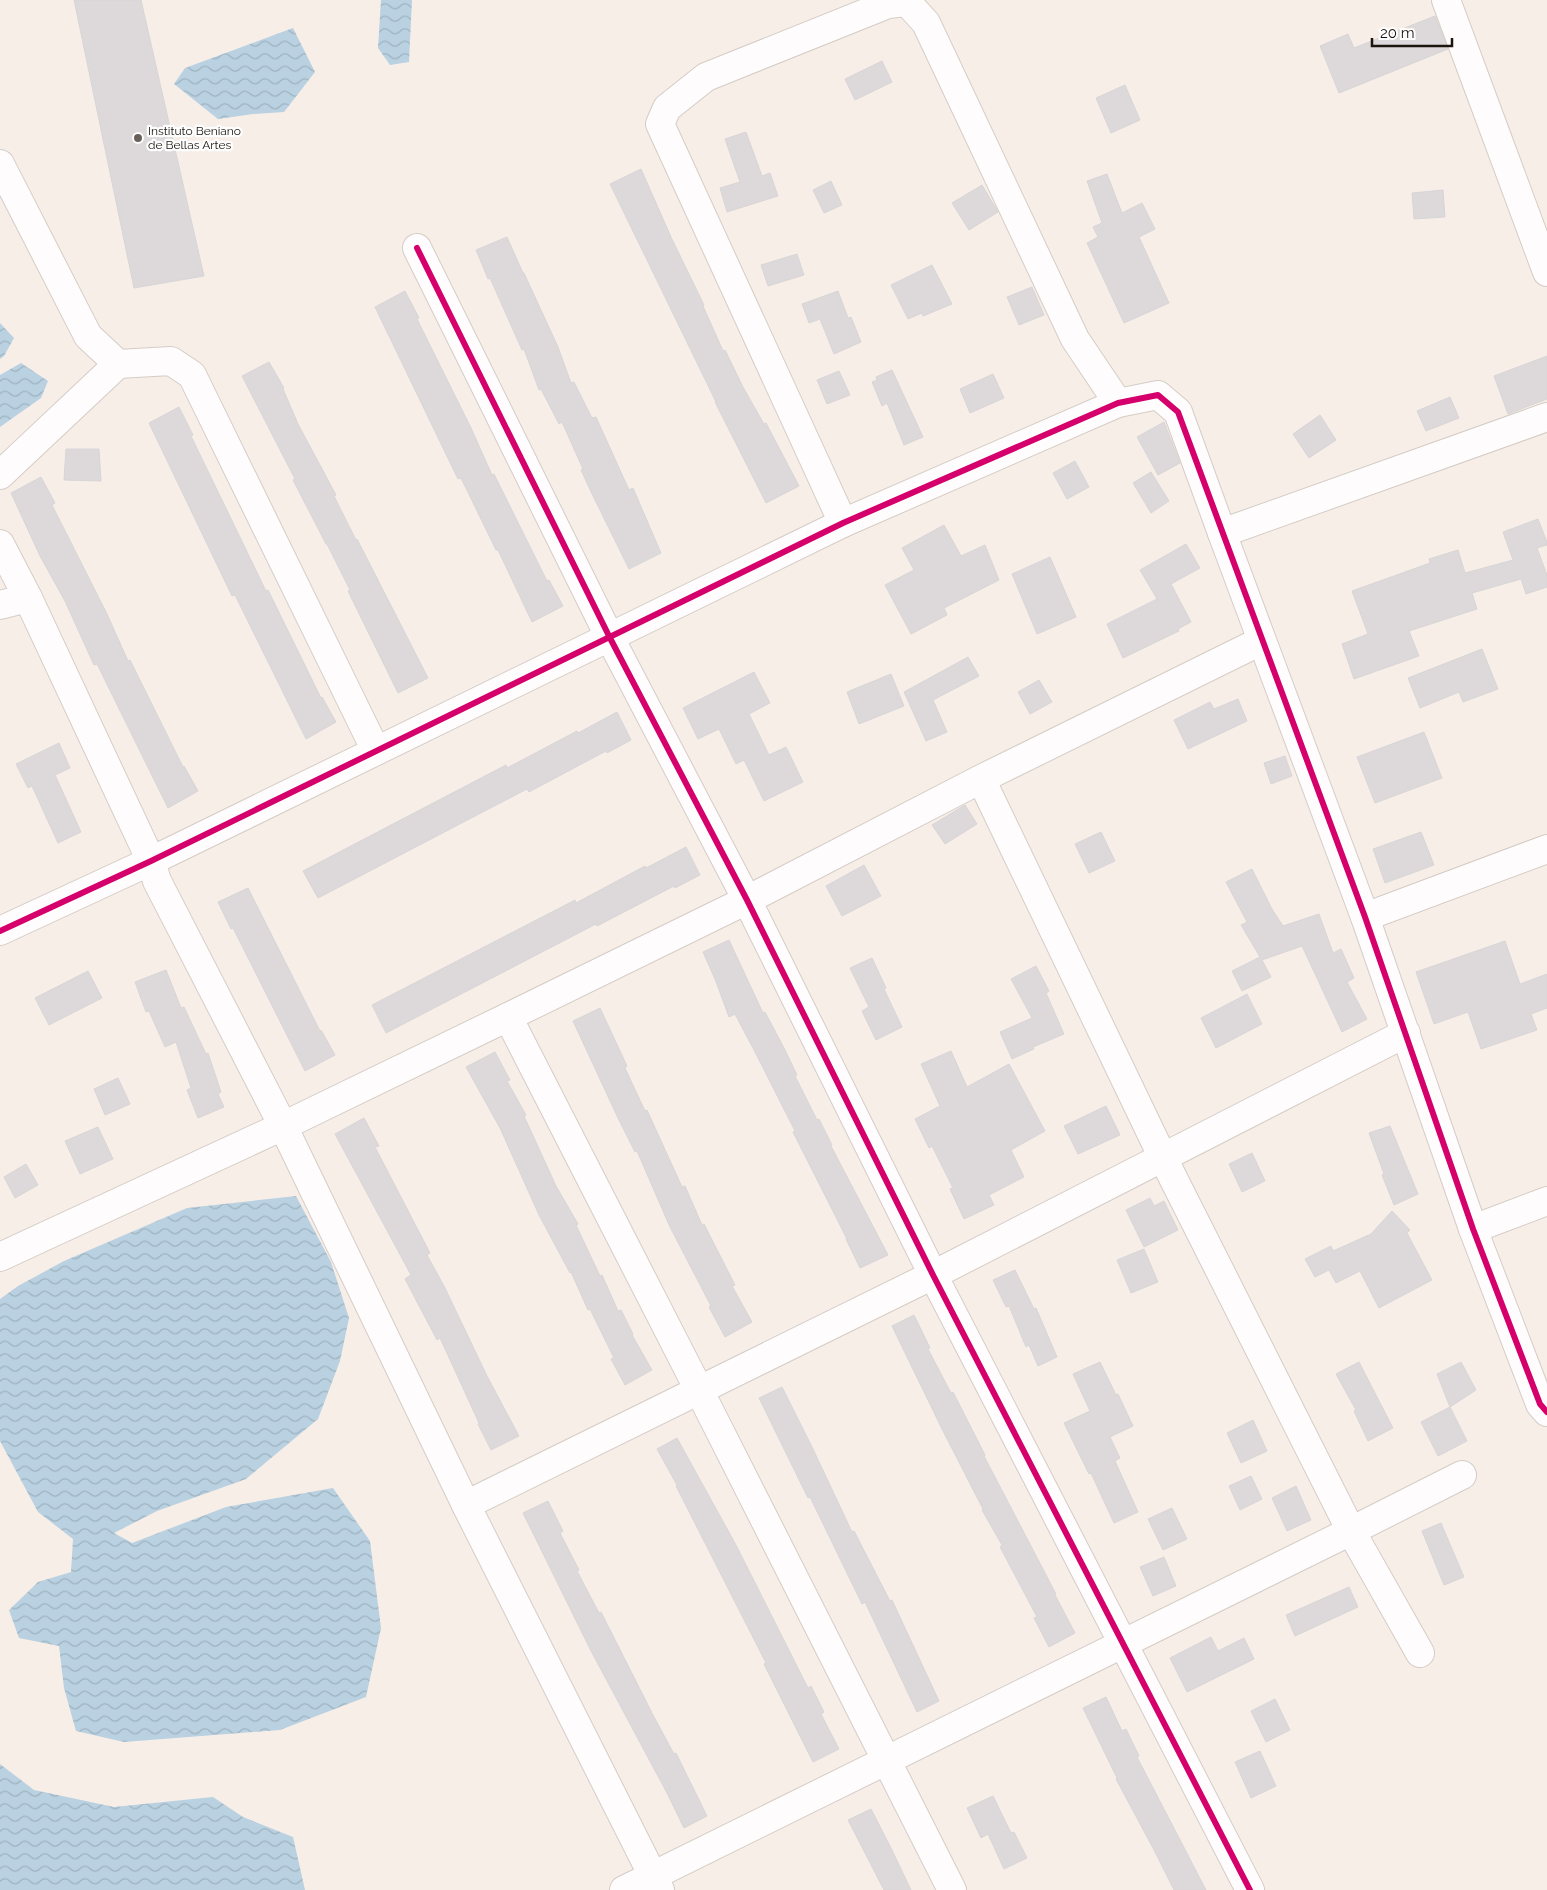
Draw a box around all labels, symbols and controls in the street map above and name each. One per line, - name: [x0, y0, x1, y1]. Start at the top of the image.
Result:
- scale bar: [1372, 15, 1452, 47]
- text: 20 m: [1380, 24, 1415, 42]
- place label: Instituto Beniano de Bellas Artes: [148, 124, 241, 152]
- marker: Instituto Beniano de Bellas Artes: [132, 132, 144, 144]

